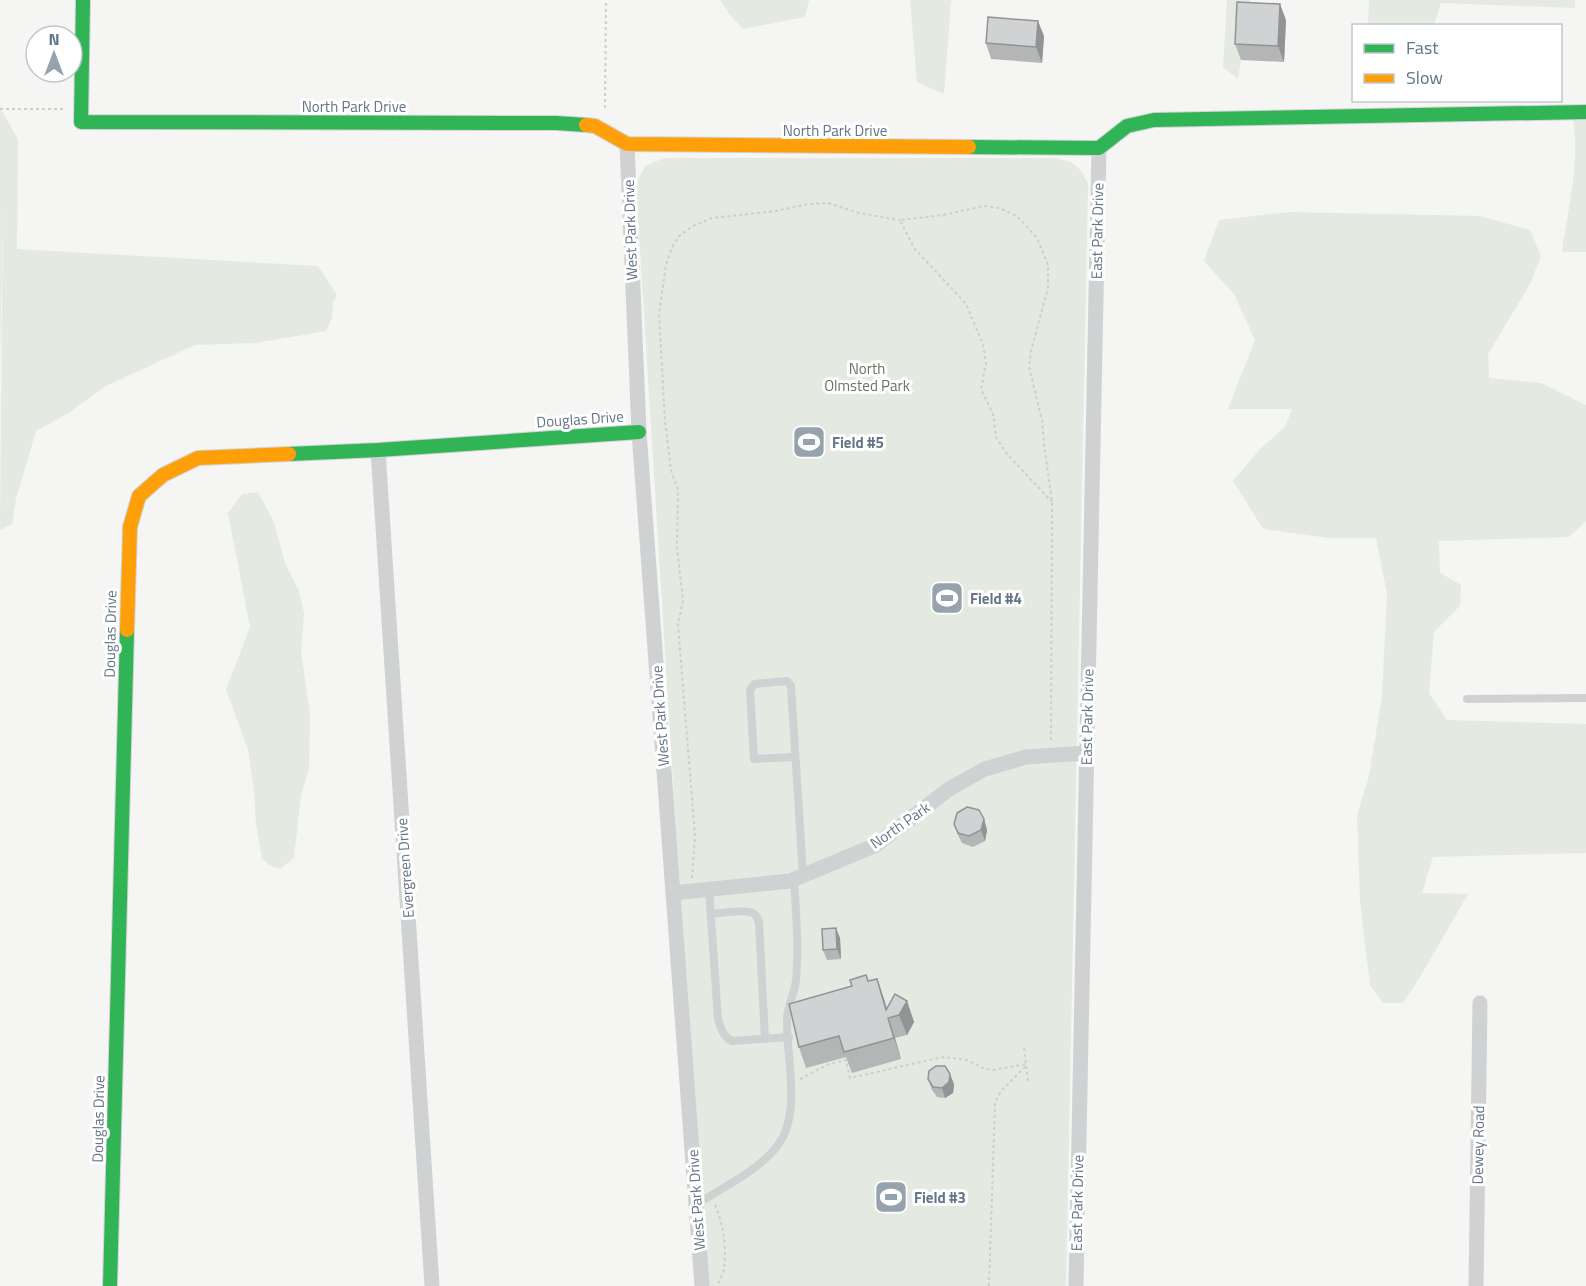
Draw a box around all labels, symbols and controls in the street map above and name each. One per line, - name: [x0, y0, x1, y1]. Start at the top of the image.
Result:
- north arrow: [24, 24, 84, 84]
- legend: [1352, 24, 1562, 102]
- text: N: [48, 27, 60, 51]
- text: Fast: [1406, 34, 1439, 61]
- text: Slow: [1406, 64, 1443, 91]
- street label: North Park Drive: [302, 95, 406, 118]
- street label: North Park Drive: [783, 119, 887, 142]
- street label: West Park Drive: [617, 179, 643, 281]
- street label: East Park Drive: [1085, 183, 1109, 279]
- park label: North Olmsted Park: [824, 357, 910, 397]
- street label: Douglas Drive: [536, 404, 624, 434]
- sports icon: Field #5: [791, 424, 827, 460]
- place label: Field #5: [832, 431, 884, 454]
- sports icon: Field #4: [929, 580, 965, 616]
- place label: Field #4: [970, 587, 1022, 610]
- street label: Douglas Drive: [98, 590, 122, 678]
- street label: West Park Drive: [645, 665, 675, 767]
- street label: East Park Drive: [1075, 669, 1099, 765]
- street label: North Park: [865, 796, 935, 854]
- street label: Evergreen Drive: [390, 817, 420, 919]
- street label: Douglas Drive: [86, 1075, 110, 1163]
- street label: Dewey Road: [1466, 1105, 1490, 1185]
- street label: West Park Drive: [681, 1149, 711, 1251]
- street label: East Park Drive: [1065, 1155, 1089, 1251]
- sports icon: Field #3: [873, 1179, 909, 1215]
- place label: Field #3: [914, 1186, 966, 1209]

